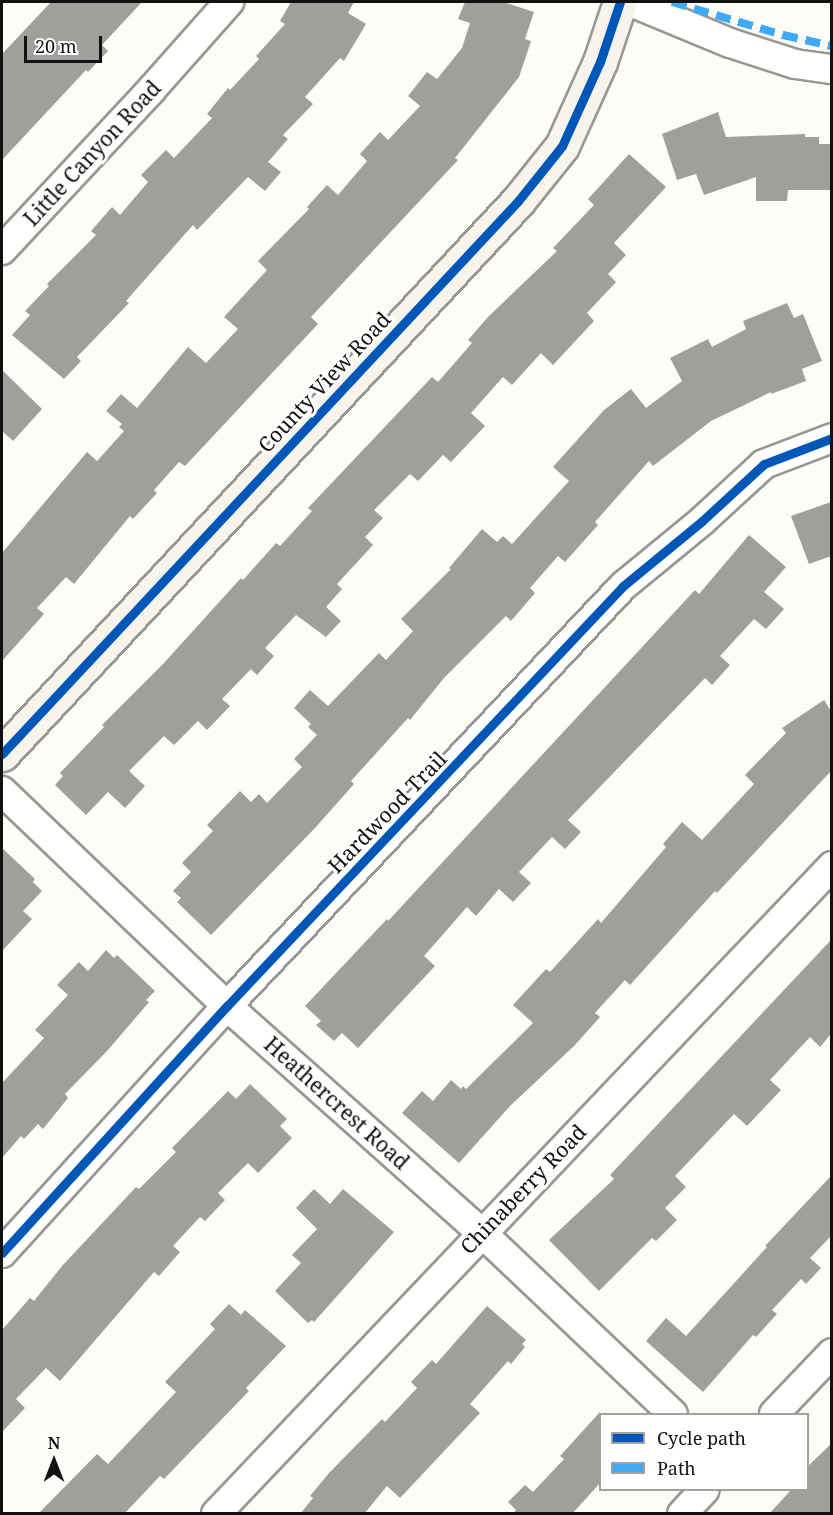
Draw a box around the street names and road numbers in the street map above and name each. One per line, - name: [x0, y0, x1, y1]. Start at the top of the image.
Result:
- street label: Little Canyon Road: [18, 75, 166, 231]
- street label: County View Road: [252, 307, 396, 457]
- street label: Hardwood Trail: [323, 746, 451, 878]
- street label: Heathercrest Road: [259, 1031, 415, 1175]
- street label: Chinaberry Road: [455, 1119, 591, 1259]

